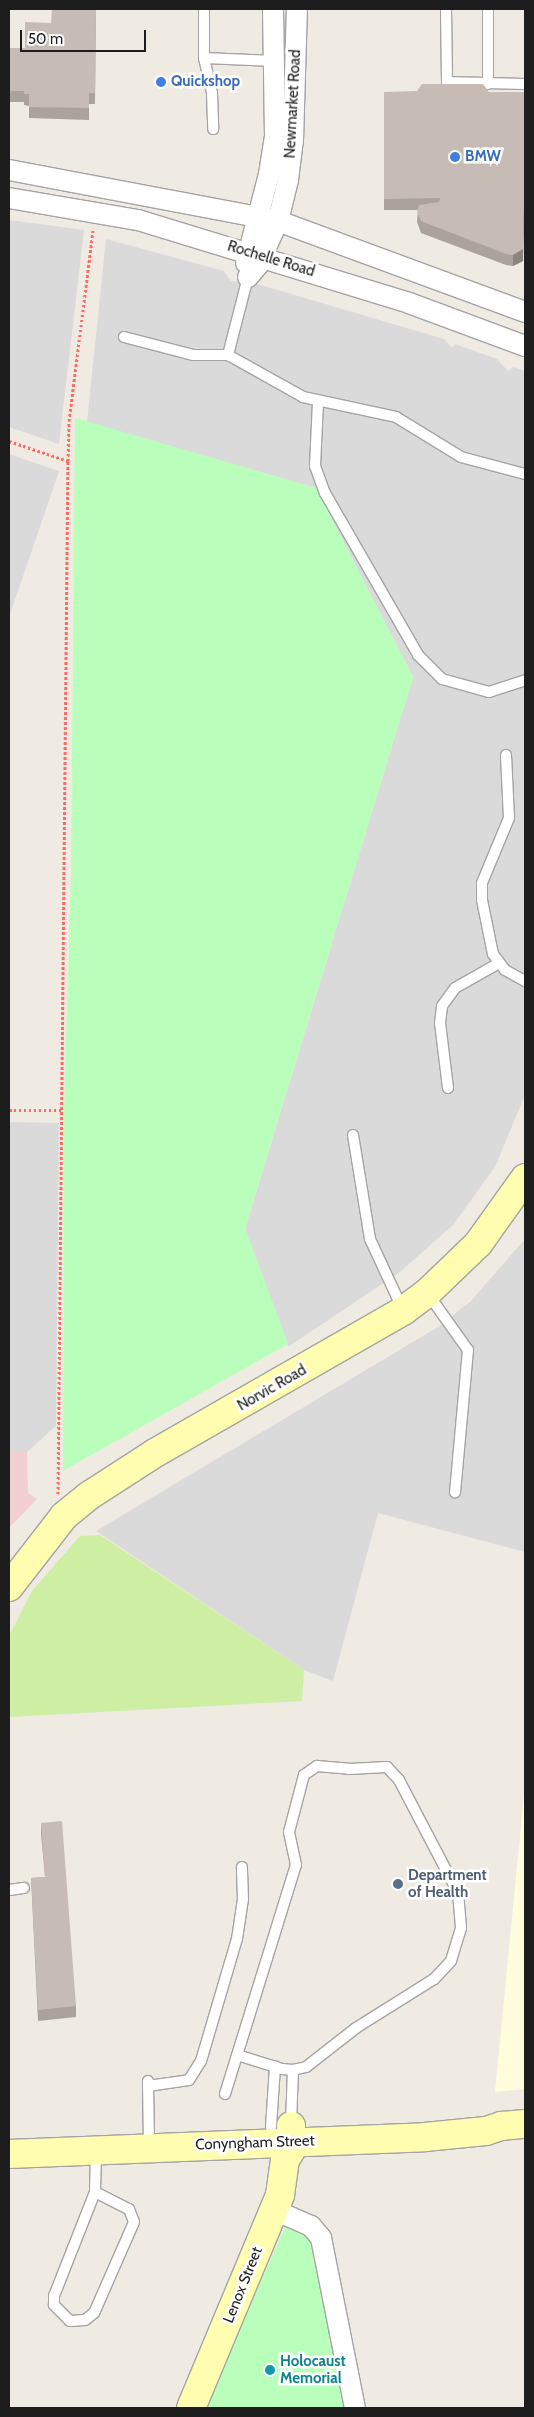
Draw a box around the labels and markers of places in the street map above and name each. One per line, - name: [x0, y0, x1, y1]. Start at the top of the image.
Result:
- place label: Quickshop: [171, 73, 240, 91]
- marker: Quickshop: [155, 76, 167, 88]
- place label: BMW: [465, 148, 501, 166]
- marker: BMW: [449, 151, 461, 163]
- place label: Department of Health: [408, 1866, 487, 1901]
- marker: Department of Health: [392, 1878, 404, 1890]
- place label: Holocaust Memorial: [280, 2352, 346, 2387]
- marker: Holocaust Memorial: [264, 2364, 276, 2376]

